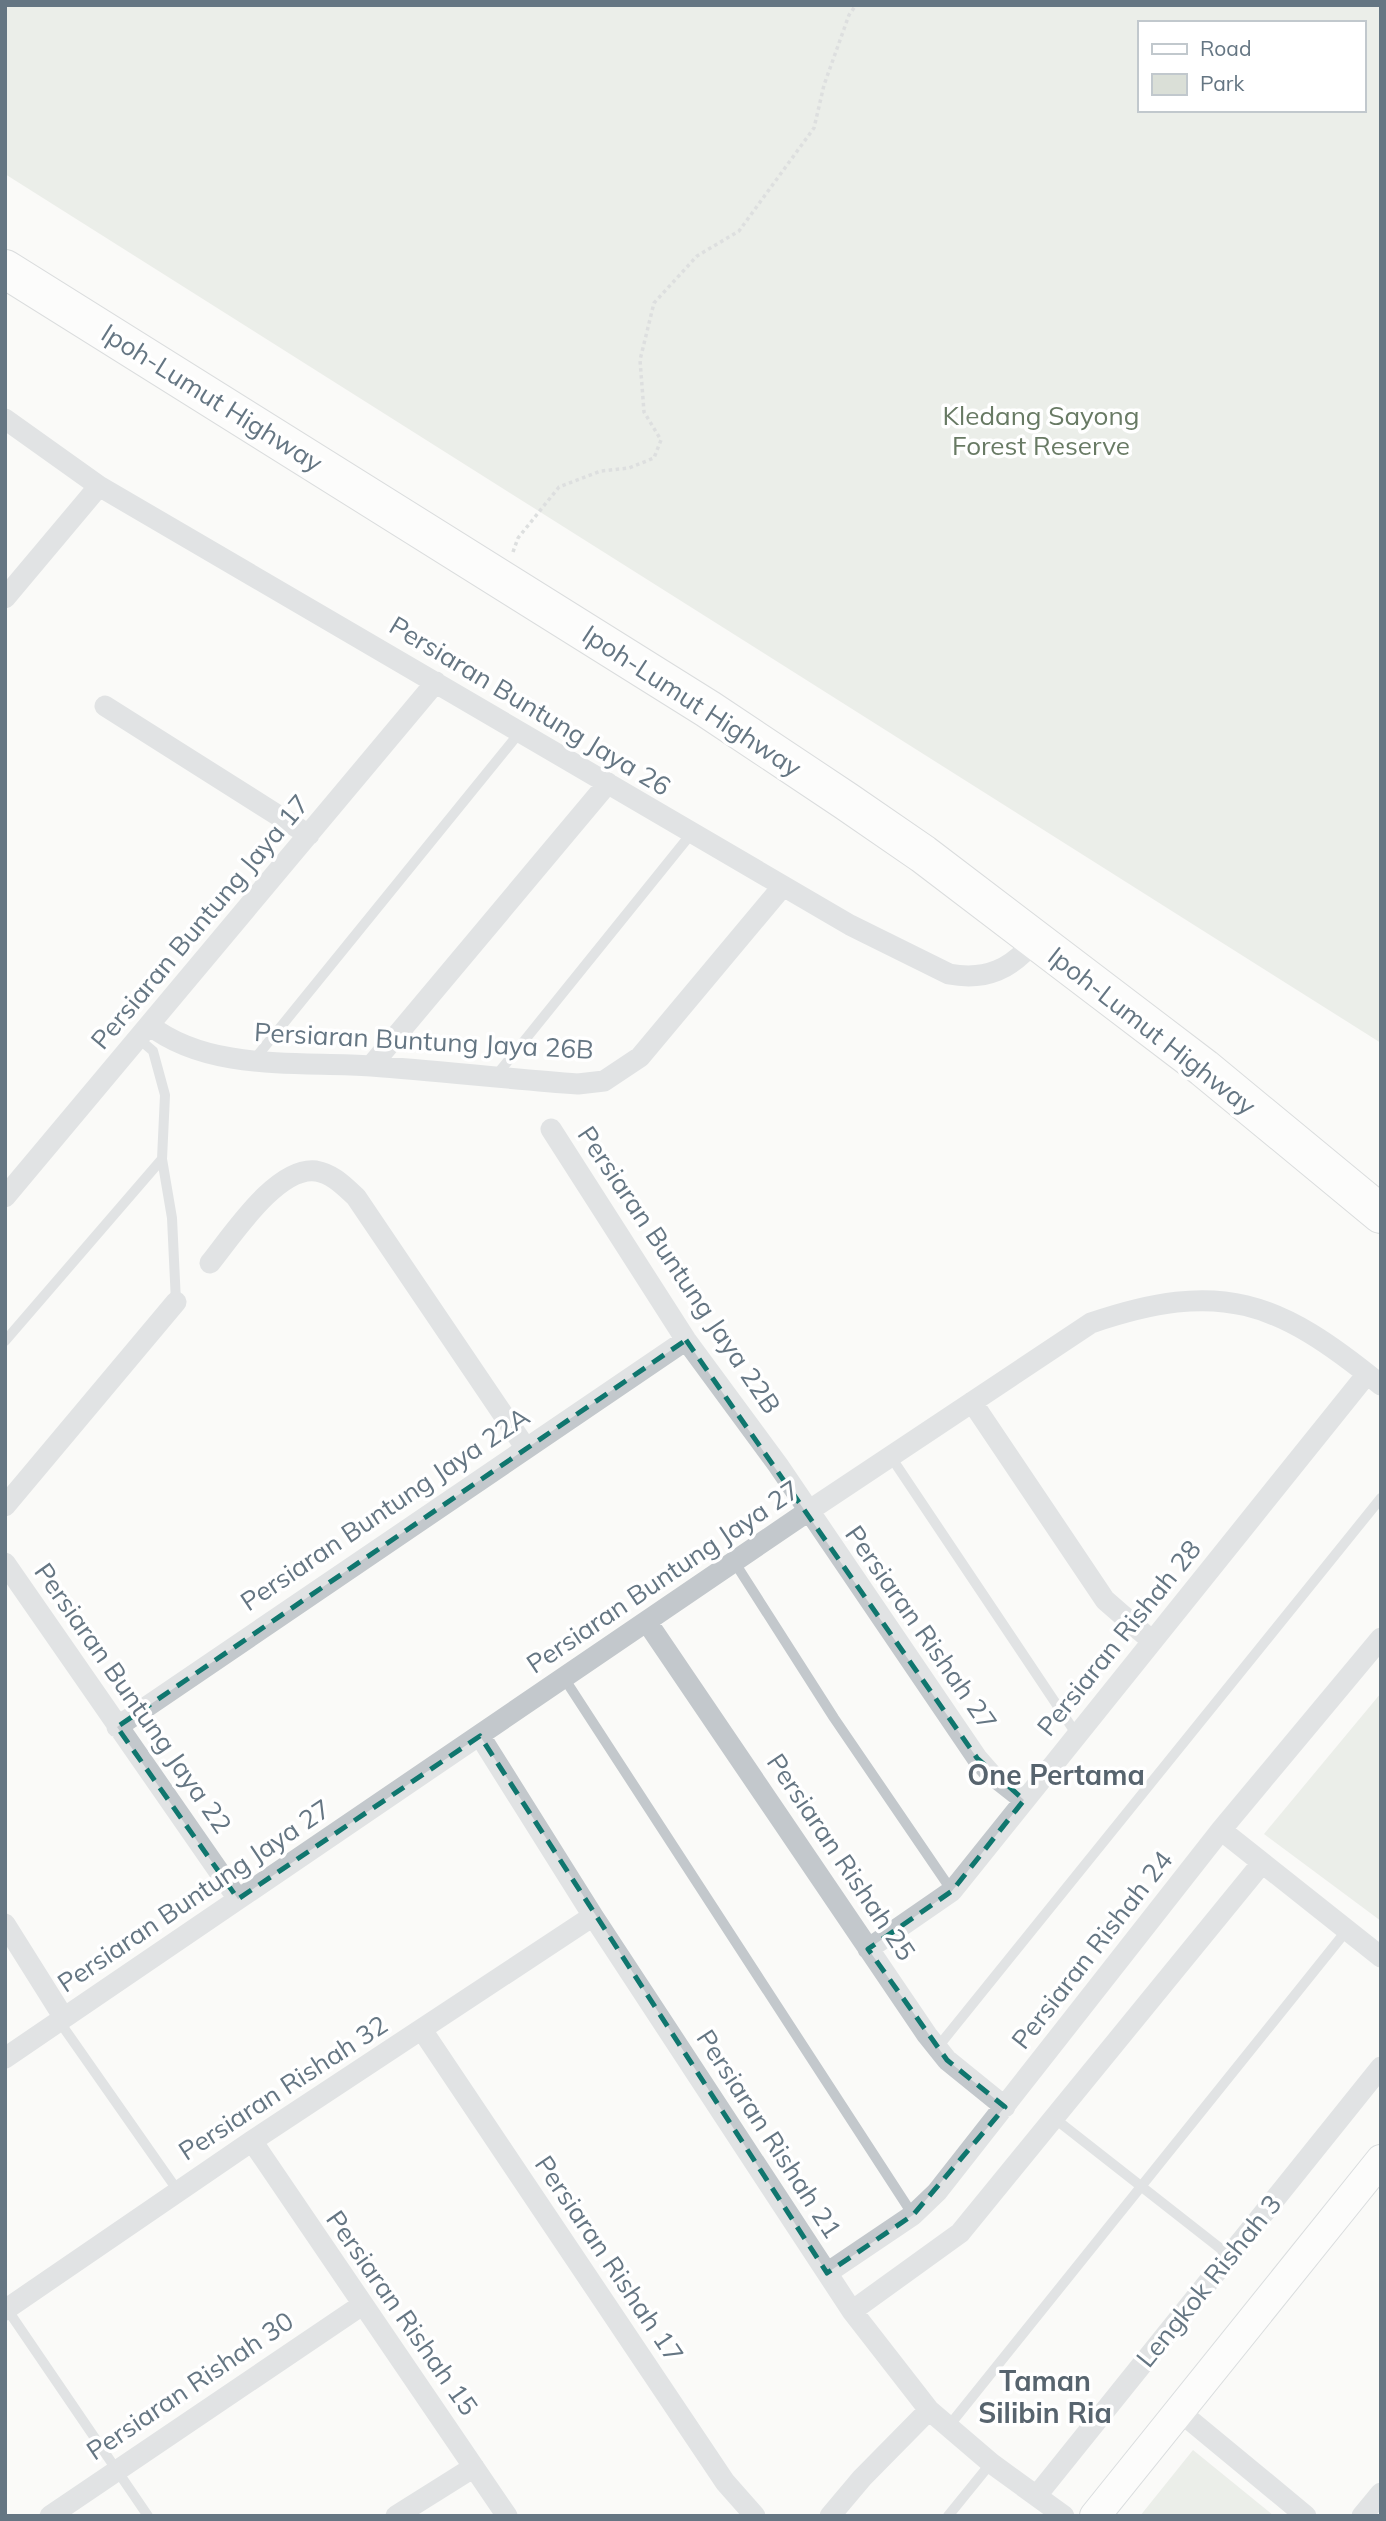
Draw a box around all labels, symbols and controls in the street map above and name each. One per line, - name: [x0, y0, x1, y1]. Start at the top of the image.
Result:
- legend: [1138, 21, 1365, 112]
- text: Road: [1200, 35, 1251, 61]
- text: Park: [1200, 70, 1244, 96]
- street label: Ipoh-Lumut Highway: [96, 316, 329, 479]
- park label: Kledang Sayong Forest Reserve: [943, 399, 1139, 462]
- street label: Persiaran Buntung Jaya 26: [384, 608, 677, 803]
- street label: Ipoh-Lumut Highway: [576, 617, 808, 784]
- street label: Persiaran Buntung Jaya 17: [83, 788, 316, 1056]
- street label: Ipoh-Lumut Highway: [1042, 939, 1263, 1122]
- street label: Persiaran Buntung Jaya 26B: [253, 1015, 595, 1066]
- street label: Persiaran Buntung Jaya 22B: [571, 1120, 788, 1420]
- street label: Persiaran Buntung Jaya 22A: [234, 1399, 535, 1618]
- street label: Persiaran Buntung Jaya 27: [520, 1473, 806, 1680]
- street label: Persiaran Rishah 27: [838, 1519, 1004, 1737]
- street label: Persiaran Rishah 28: [1029, 1533, 1208, 1742]
- street label: Persiaran Buntung Jaya 22: [27, 1556, 239, 1839]
- street label: Persiaran Rishah 25: [760, 1747, 923, 1966]
- district label: One Pertama: [967, 1757, 1145, 1792]
- street label: Persiaran Buntung Jaya 27: [51, 1792, 337, 1999]
- street label: Persiaran Rishah 24: [1004, 1844, 1179, 2055]
- street label: Persiaran Rishah 32: [172, 2008, 393, 2167]
- street label: Persiaran Rishah 21: [690, 2023, 849, 2244]
- street label: Persiaran Rishah 17: [528, 2149, 691, 2368]
- street label: Lengkok Rishah 3: [1129, 2188, 1288, 2374]
- street label: Persiaran Rishah 15: [319, 2204, 485, 2422]
- street label: Persiaran Rishah 30: [80, 2304, 299, 2467]
- district label: Taman Silibin Ria: [978, 2363, 1112, 2430]

